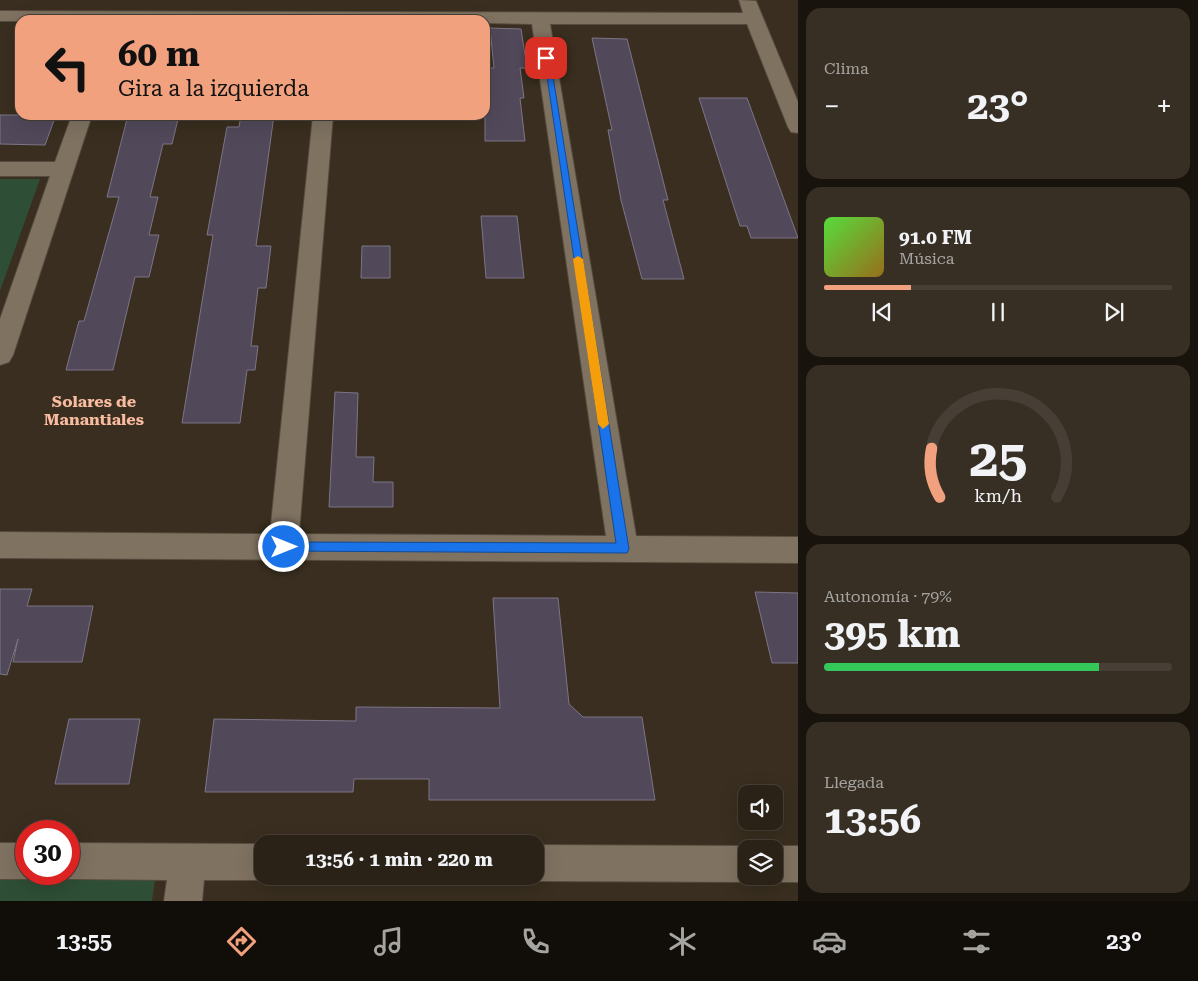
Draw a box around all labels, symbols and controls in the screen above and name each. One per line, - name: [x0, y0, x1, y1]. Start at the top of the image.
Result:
- text: 60 m: [118, 34, 200, 75]
- icon: left: [35, 35, 100, 100]
- pin: [525, 37, 567, 79]
- icon: arrive: [532, 44, 560, 72]
- text: Clima: [824, 59, 869, 78]
- text: Gira a la izquierda: [118, 76, 309, 101]
- text: 23°: [967, 84, 1029, 128]
- text: −: [824, 90, 840, 123]
- text: +: [1156, 90, 1172, 123]
- text: 91.0 FM: [899, 226, 972, 249]
- text: Música: [899, 249, 954, 268]
- icon: previous: [868, 298, 896, 326]
- icon: pause: [984, 298, 1012, 326]
- icon: next: [1100, 298, 1128, 326]
- district label: Solares de Manantiales: [44, 392, 144, 429]
- text: 25: [969, 428, 1027, 489]
- text: km/h: [974, 485, 1022, 506]
- position arrow: [257, 520, 309, 572]
- text: Autonomía · 79%: [824, 587, 952, 606]
- text: 395 km: [824, 612, 960, 656]
- text: Llegada: [824, 773, 884, 792]
- map controls: [738, 785, 783, 885]
- button: sound: [738, 785, 783, 830]
- text: 13:56: [824, 798, 921, 842]
- speed limit sign: 30: [15, 820, 80, 885]
- button: layers: [738, 840, 783, 885]
- text: 13:56 · 1 min · 220 m: [305, 848, 493, 871]
- icon: directions: [224, 924, 259, 959]
- icon: music: [371, 924, 406, 959]
- icon: phone: [518, 924, 553, 959]
- icon: climate: [665, 924, 700, 959]
- icon: car: [812, 924, 847, 959]
- icon: filters: [959, 924, 994, 959]
- text: 13:55: [56, 929, 112, 954]
- text: 23°: [1106, 929, 1142, 954]

